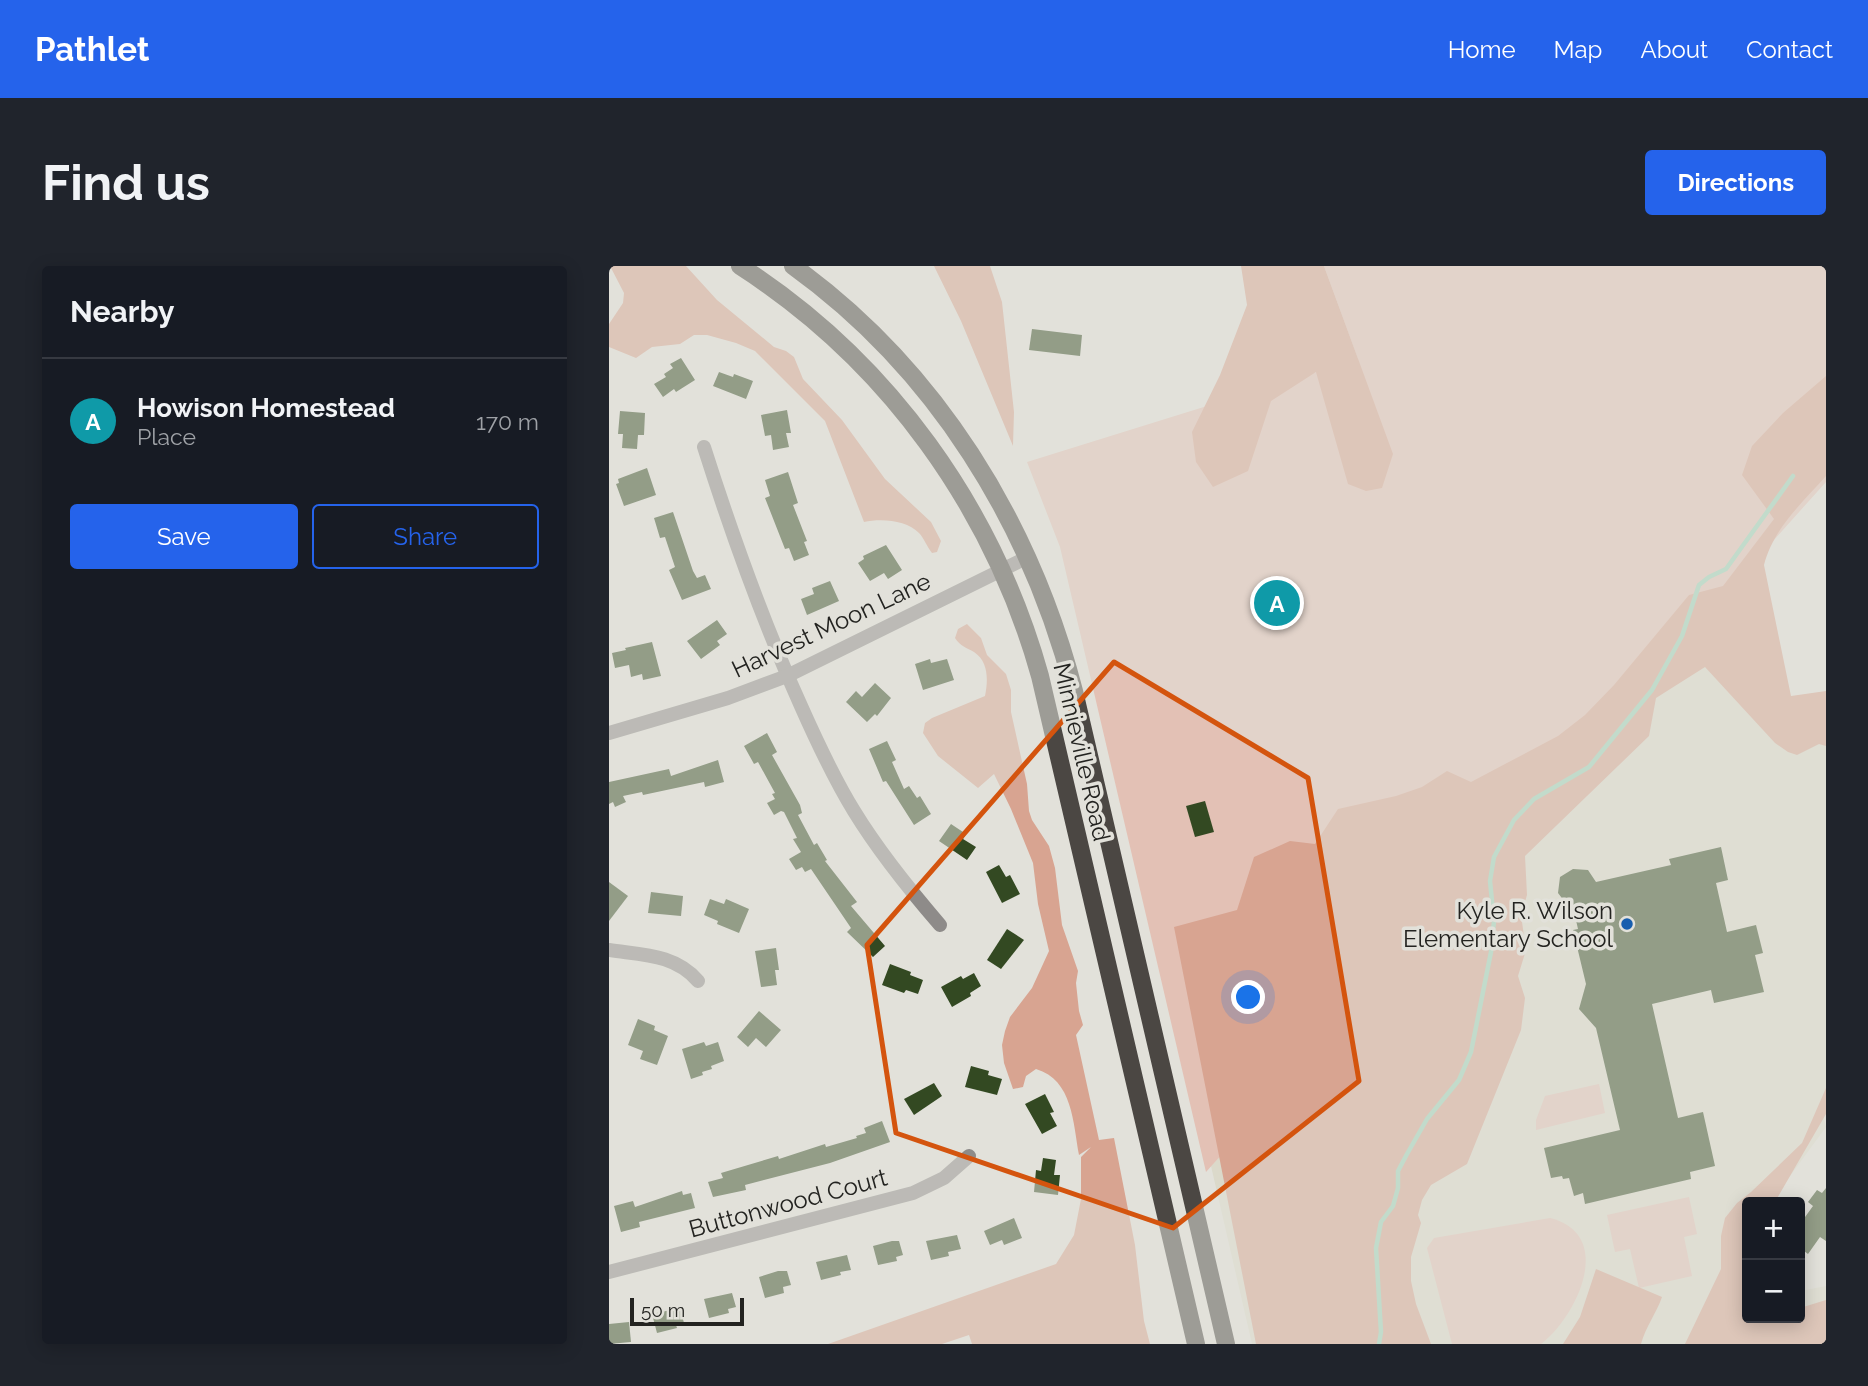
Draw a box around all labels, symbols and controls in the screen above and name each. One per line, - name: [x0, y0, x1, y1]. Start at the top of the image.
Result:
- text: Pathlet: [35, 30, 149, 69]
- text: Home: [1448, 35, 1516, 64]
- text: Map: [1554, 35, 1602, 64]
- text: About: [1640, 35, 1708, 64]
- text: Contact: [1746, 35, 1833, 64]
- button: Directions: [1645, 150, 1826, 215]
- text: Find us: [42, 154, 210, 211]
- text: Nearby: [70, 294, 174, 329]
- text: Howison Homestead: [137, 393, 395, 423]
- text: A: [85, 408, 101, 435]
- text: 170 m: [476, 408, 539, 435]
- text: Place: [137, 423, 196, 450]
- button: Save: [70, 504, 298, 569]
- button: Share: [312, 504, 539, 569]
- street label: Harvest Moon Lane: [727, 566, 935, 684]
- pin: A: [1254, 577, 1300, 629]
- street label: Minnieville Road: [1047, 660, 1117, 844]
- place label: Kyle R. Wilson Elementary School: [1403, 896, 1613, 953]
- marker: Kyle R. Wilson Elementary School: [1619, 916, 1635, 932]
- your location: [1231, 980, 1265, 1014]
- street label: Buttonwood Court: [686, 1163, 890, 1243]
- map controls: [1742, 1197, 1805, 1323]
- button: +: [1742, 1197, 1805, 1260]
- button: −: [1742, 1260, 1805, 1323]
- scale bar: [630, 1295, 744, 1327]
- text: 50 m: [641, 1299, 685, 1321]

